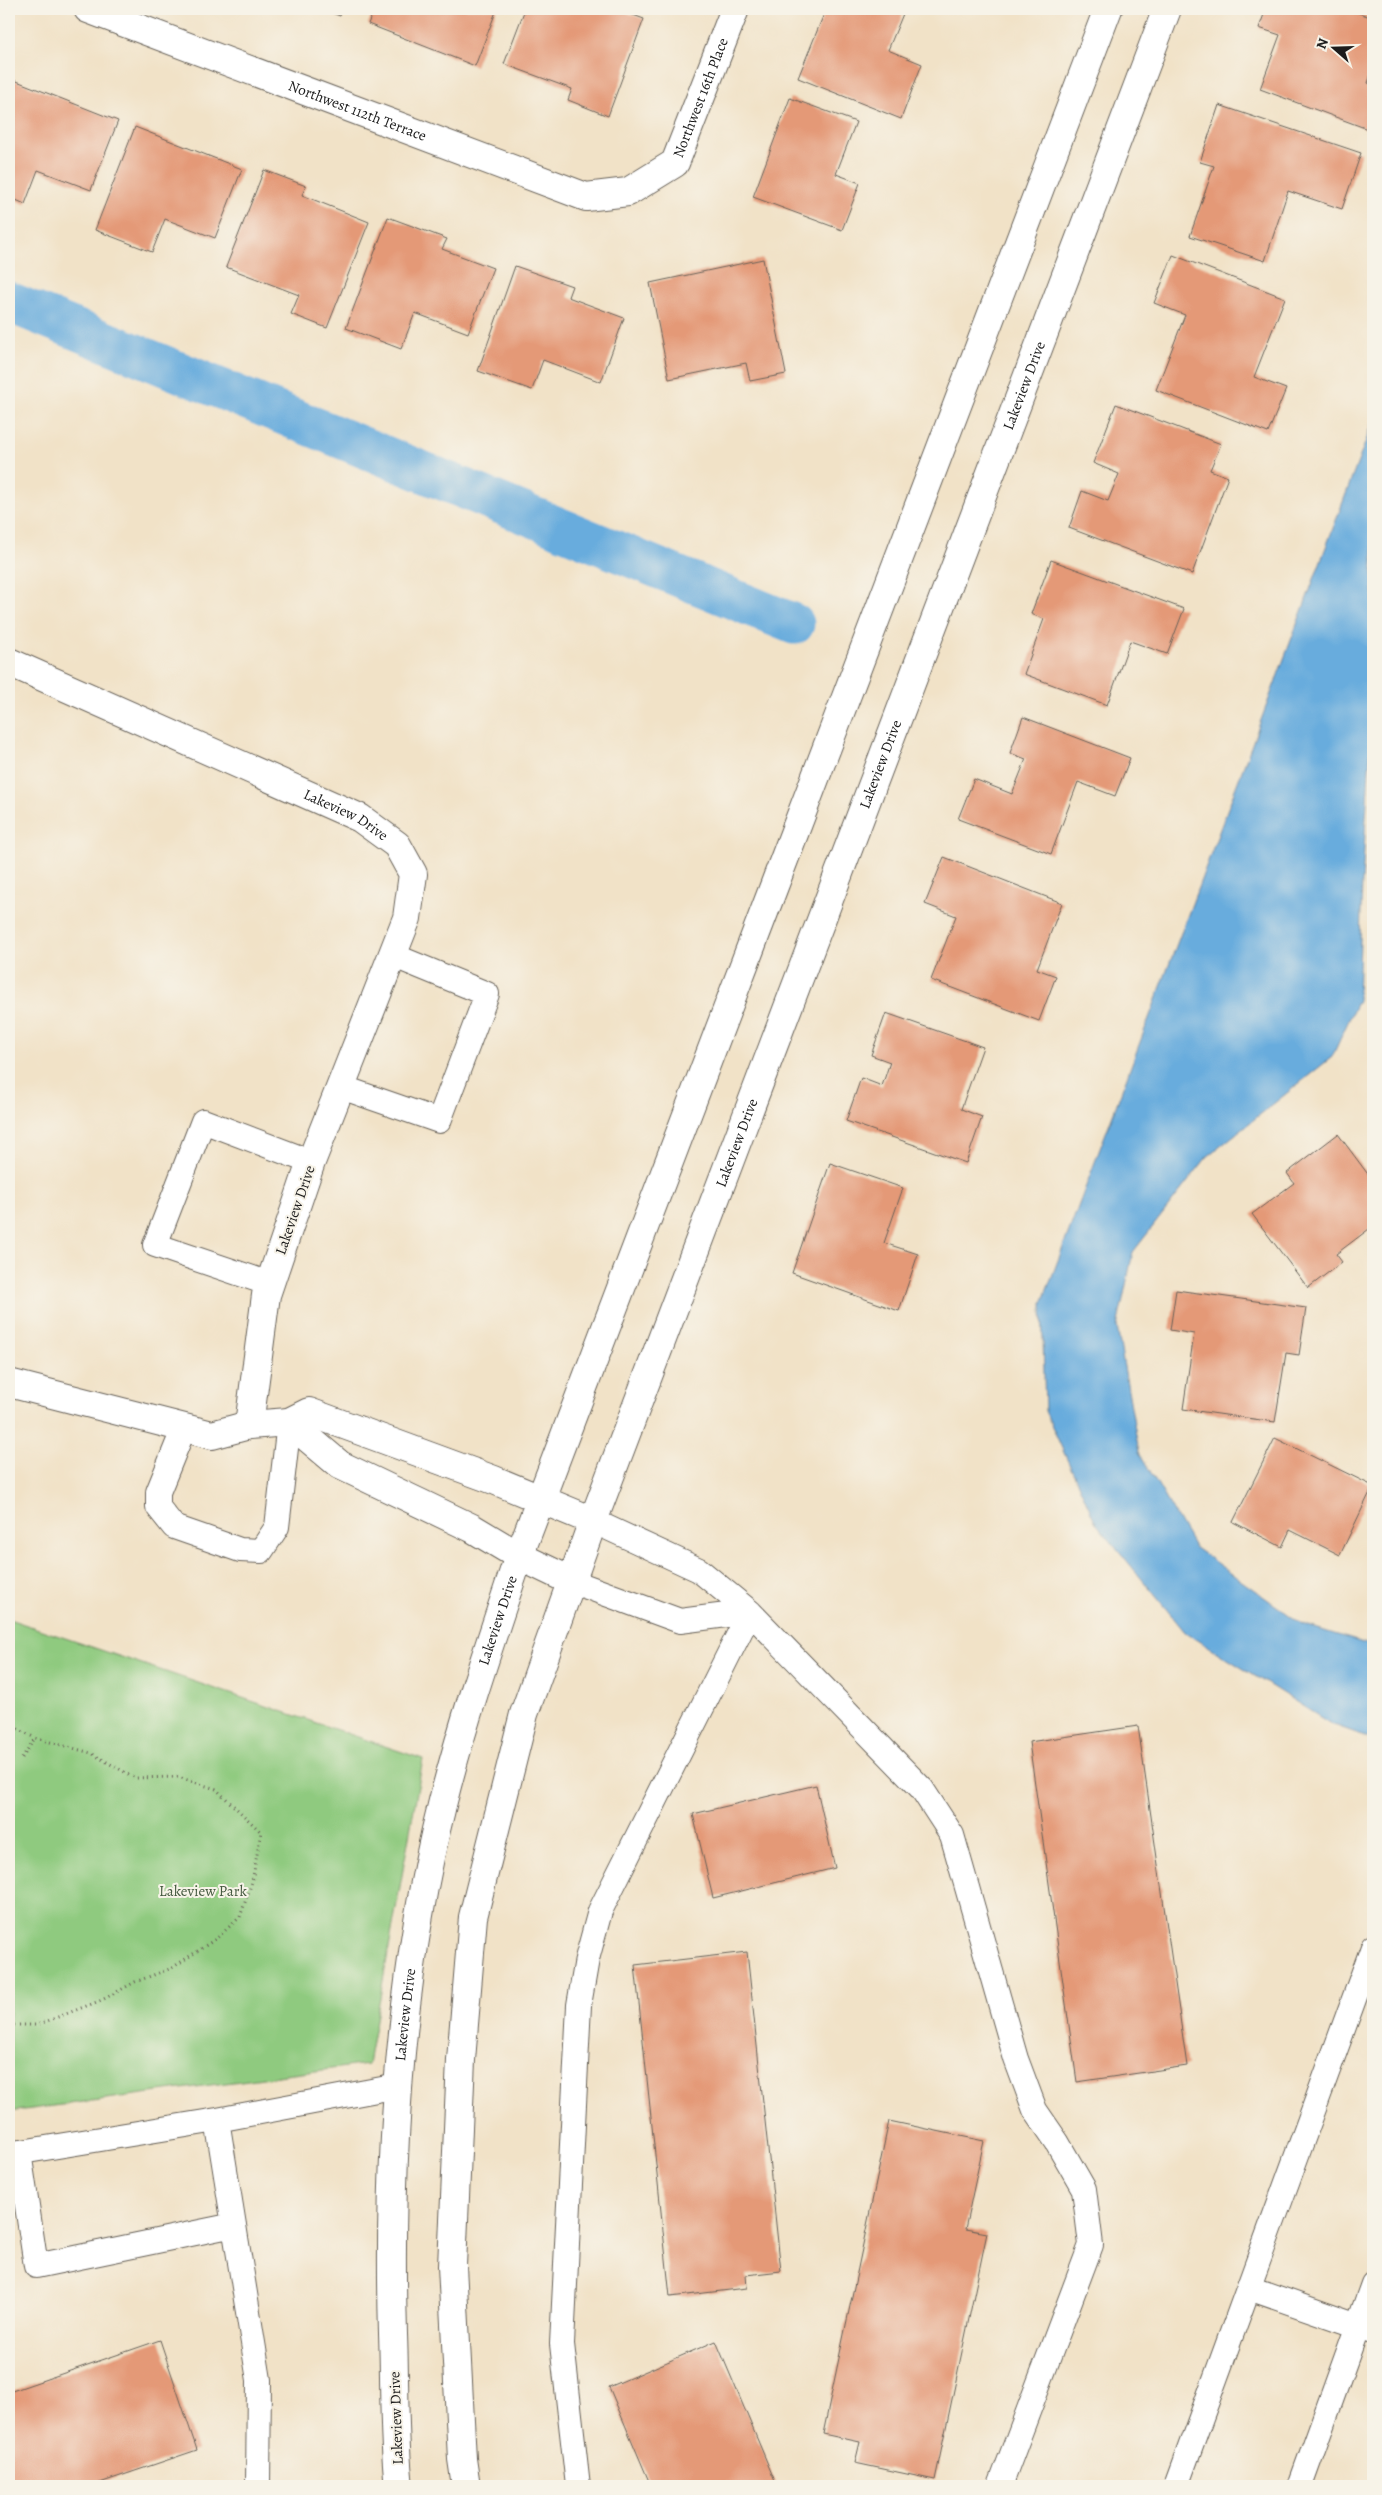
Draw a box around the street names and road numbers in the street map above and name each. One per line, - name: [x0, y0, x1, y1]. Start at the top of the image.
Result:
- street label: Northwest 16th Place: [668, 34, 733, 161]
- street label: Northwest 112th Terrace: [286, 76, 430, 146]
- street label: Lakeview Drive: [998, 338, 1050, 433]
- street label: Lakeview Drive: [854, 717, 906, 811]
- street label: Lakeview Drive: [300, 784, 392, 845]
- street label: Lakeview Drive: [711, 1095, 763, 1190]
- street label: Lakeview Drive: [270, 1162, 320, 1257]
- street label: Lakeview Drive: [473, 1573, 522, 1668]
- street label: Lakeview Drive: [390, 1967, 420, 2062]
- street label: Lakeview Drive: [384, 2371, 408, 2465]

